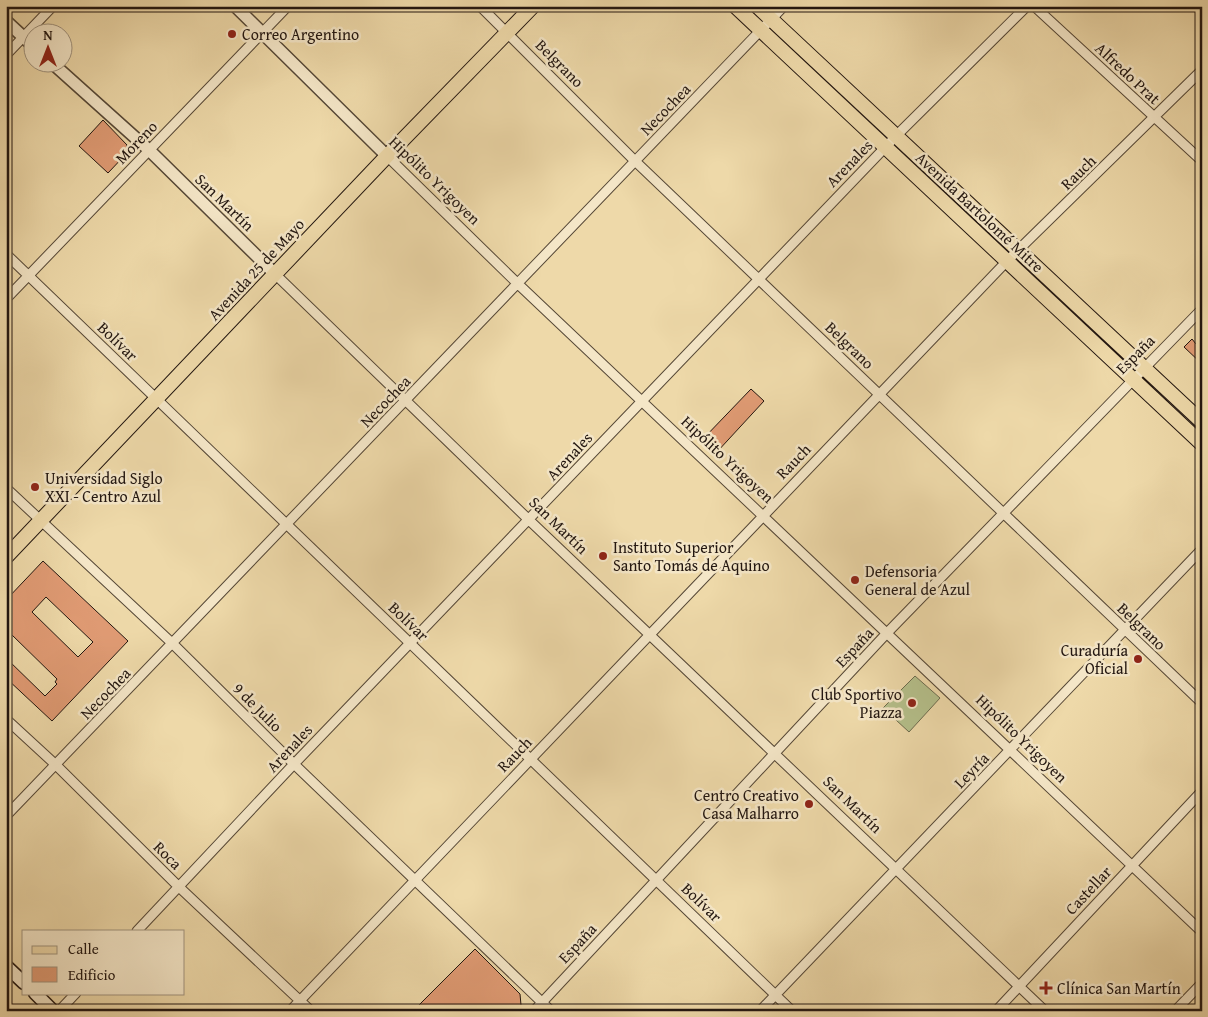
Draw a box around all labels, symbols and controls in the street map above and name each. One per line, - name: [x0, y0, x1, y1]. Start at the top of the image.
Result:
- north arrow: [22, 22, 72, 72]
- place label: Correo Argentino: [242, 22, 359, 46]
- text: N: [43, 25, 53, 45]
- marker: Correo Argentino: [226, 28, 238, 40]
- street label: Belgrano: [530, 33, 590, 93]
- street label: Alfredo Prat: [1090, 36, 1166, 110]
- street label: Necochea: [634, 77, 696, 140]
- street label: Moreno: [109, 115, 163, 169]
- street label: Hipólito Yrigoyen: [384, 130, 486, 230]
- street label: Arenales: [820, 134, 878, 192]
- street label: Avenida Bartolomé Mitre: [910, 146, 1050, 278]
- street label: Rauch: [1055, 149, 1101, 195]
- street label: San Martín: [190, 168, 260, 236]
- street label: Avenida 25 de Mayo: [202, 213, 310, 325]
- street label: Belgrano: [820, 315, 880, 375]
- street label: Bolívar: [92, 316, 144, 367]
- street label: España: [1110, 329, 1160, 379]
- street label: Necochea: [354, 369, 416, 432]
- street label: Hipólito Yrigoyen: [676, 410, 780, 508]
- street label: Arenales: [540, 426, 598, 486]
- street label: Rauch: [770, 438, 816, 484]
- place label: Universidad Siglo XXI - Centro Azul: [45, 466, 163, 508]
- marker: Universidad Siglo XXI - Centro Azul: [29, 481, 41, 493]
- street label: San Martín: [524, 491, 594, 559]
- place label: Instituto Superior Santo Tomás de Aquino: [613, 535, 770, 577]
- marker: Instituto Superior Santo Tomás de Aquino: [597, 550, 609, 562]
- place label: Defensoria General de Azul: [865, 559, 970, 601]
- marker: Defensoria General de Azul: [849, 574, 861, 586]
- street label: Bolívar: [383, 596, 435, 647]
- street label: Belgrano: [1112, 596, 1172, 656]
- street label: España: [829, 621, 879, 672]
- place label: Curaduría Oficial: [1061, 638, 1129, 680]
- marker: Curaduría Oficial: [1132, 653, 1144, 665]
- street label: Necochea: [74, 661, 136, 724]
- street label: 9 de Julio: [228, 677, 288, 737]
- place label: Club Sportivo Piazza: [811, 682, 902, 724]
- street label: Hipólito Yrigoyen: [971, 688, 1073, 788]
- marker: Club Sportivo Piazza: [906, 697, 918, 709]
- street label: Arenales: [260, 718, 318, 778]
- street label: Rauch: [491, 731, 537, 777]
- street label: Leyría: [948, 746, 994, 793]
- street label: San Martín: [818, 770, 888, 838]
- place label: Centro Creativo Casa Malharro: [694, 783, 799, 825]
- marker: Centro Creativo Casa Malharro: [803, 798, 815, 810]
- street label: Roca: [148, 835, 188, 875]
- street label: Castellar: [1059, 860, 1117, 920]
- street label: Bolívar: [676, 877, 728, 928]
- street label: España: [552, 917, 602, 968]
- legend: [22, 930, 185, 994]
- text: Calle: [68, 938, 99, 959]
- text: Edificio: [68, 964, 116, 985]
- place label: Clínica San Martín: [1057, 976, 1181, 1000]
- marker: Clínica San Martín: [1039, 981, 1053, 995]

